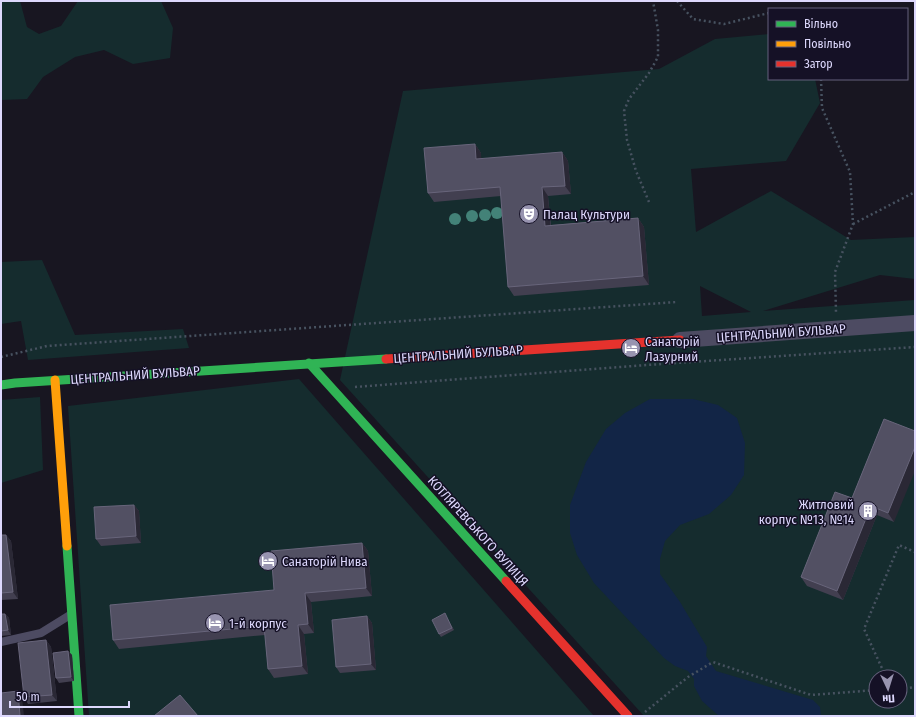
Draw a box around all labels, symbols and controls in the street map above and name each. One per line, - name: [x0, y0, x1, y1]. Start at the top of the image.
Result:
- legend: [768, 8, 908, 80]
- text: Вільно: [804, 17, 838, 31]
- text: Повільно: [804, 37, 851, 51]
- text: Затор: [804, 57, 833, 71]
- theatre icon: Палац Культури: [518, 203, 540, 225]
- place label: Палац Культури: [543, 207, 630, 222]
- street label: ЦЕНТРАЛЬНИЙ БУЛЬВАР: [716, 321, 846, 345]
- place label: Санаторій Лазурний: [645, 334, 700, 364]
- hotel icon: Санаторій Лазурний: [620, 337, 642, 359]
- street label: ЦЕНТРАЛЬНИЙ БУЛЬВАР: [393, 342, 523, 366]
- street label: ЦЕНТРАЛЬНИЙ БУЛЬВАР: [70, 363, 200, 387]
- street label: КОТЛЯРЕВСЬКОГО ВУЛИЦЯ: [425, 473, 531, 589]
- place label: Житловий корпус №13, №14: [759, 497, 854, 527]
- building icon: Житловий корпус №13, №14: [857, 500, 879, 522]
- hotel icon: Санаторій Нива: [257, 550, 279, 572]
- place label: Санаторій Нива: [282, 554, 368, 569]
- hotel icon: 1-й корпус: [204, 612, 226, 634]
- place label: 1-й корпус: [229, 616, 287, 631]
- north arrow: [868, 669, 908, 709]
- scale bar: [10, 683, 129, 709]
- text: 50 m: [16, 690, 40, 704]
- text: Пн: [882, 692, 895, 705]

